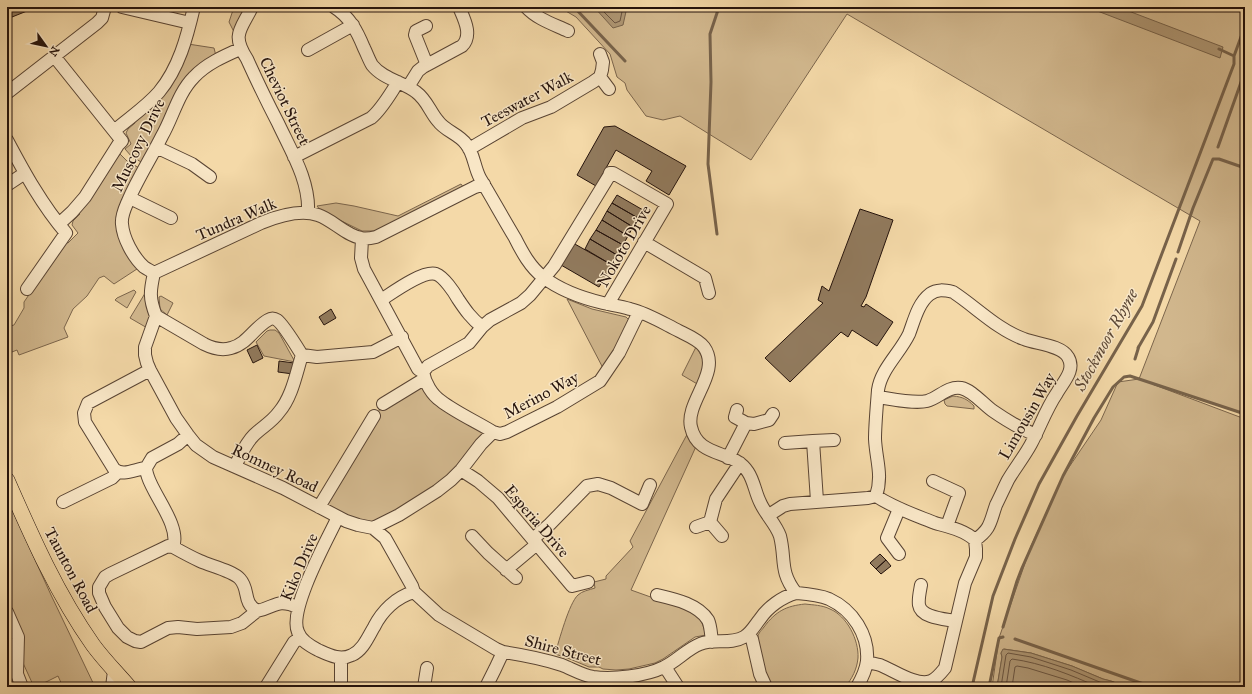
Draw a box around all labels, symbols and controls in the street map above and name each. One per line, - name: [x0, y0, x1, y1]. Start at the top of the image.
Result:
- north arrow: [26, 26, 66, 66]
- text: N: [46, 44, 62, 59]
- street label: Cheviot Street: [256, 54, 315, 148]
- street label: Teeswater Walk: [478, 67, 576, 131]
- street label: Muscovy Drive: [107, 95, 169, 195]
- street label: Tundra Walk: [193, 193, 279, 244]
- street label: Nokoto Drive: [593, 202, 655, 290]
- water label: Stockmoor Rhyne: [1069, 285, 1143, 396]
- street label: Merino Way: [500, 367, 582, 423]
- street label: Limousin Way: [994, 369, 1060, 463]
- street label: Romney Road: [229, 440, 321, 496]
- street label: Esperia Drive: [500, 481, 574, 561]
- street label: Taunton Road: [41, 524, 101, 616]
- street label: Kiko Drive: [276, 530, 322, 604]
- street label: Shire Street: [523, 631, 604, 669]

